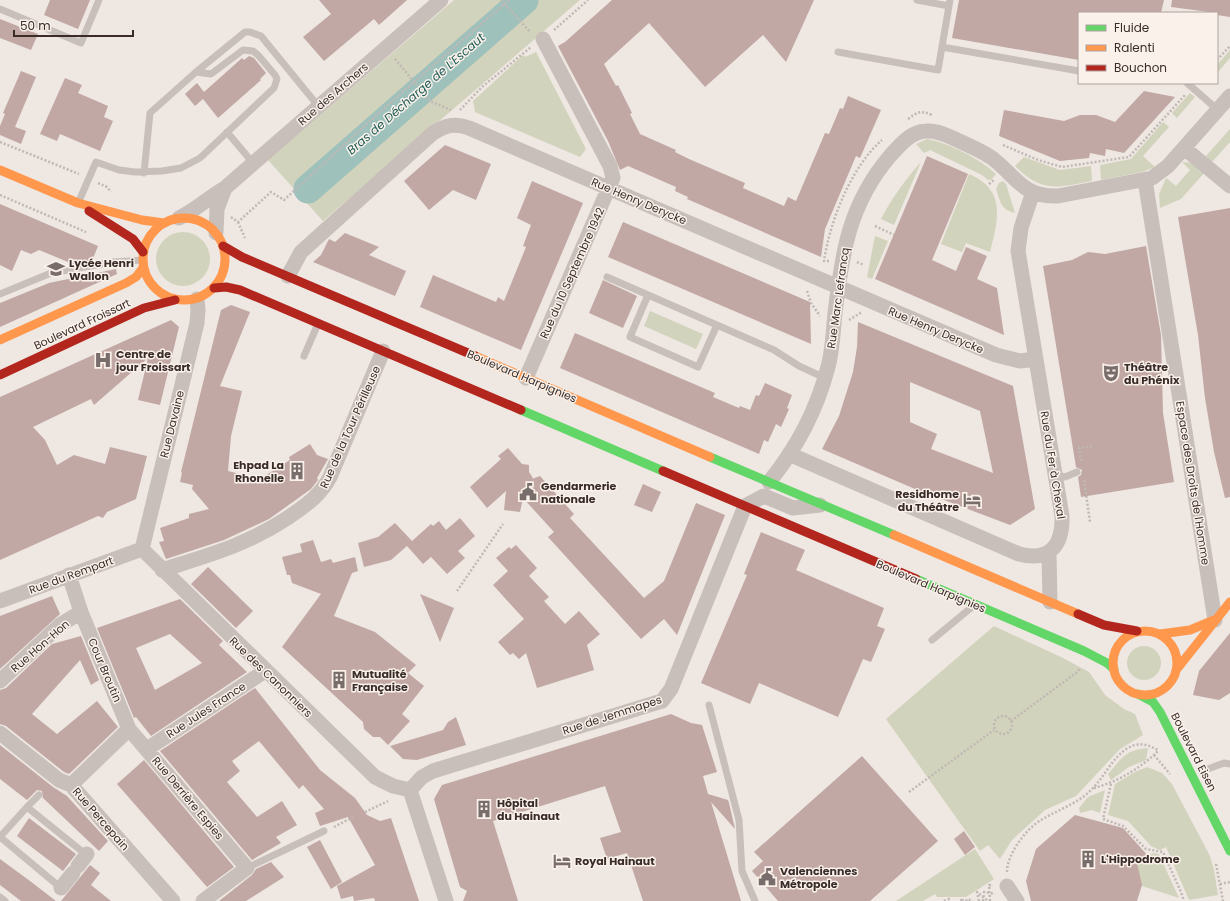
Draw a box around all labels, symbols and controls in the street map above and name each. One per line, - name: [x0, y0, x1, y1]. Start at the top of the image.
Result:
- scale bar: [14, 12, 133, 38]
- legend: [1078, 12, 1218, 84]
- text: 50 m: [20, 17, 51, 34]
- text: Fluide: [1114, 19, 1149, 36]
- water label: Bras de Décharge de L'Escaut: [343, 29, 489, 158]
- text: Ralenti: [1114, 39, 1155, 56]
- street label: Rue des Archers: [294, 59, 372, 129]
- text: Bouchon: [1114, 59, 1167, 76]
- street label: Rue Henry Derycke: [589, 174, 689, 228]
- street label: Rue du 10 Septembre 1942: [536, 205, 608, 341]
- street label: Rue Marc Lefrancq: [823, 246, 853, 350]
- place label: Lycée Henri Wallon: [69, 255, 134, 284]
- school or university icon: Lycée Henri Wallon: [46, 259, 66, 279]
- street label: Boulevard Froissart: [31, 295, 133, 353]
- street label: Rue Henry Derycke: [886, 303, 986, 357]
- place label: Centre de jour Froissart: [115, 346, 191, 375]
- street label: Boulevard Harpignies: [465, 346, 579, 406]
- hospital icon: Centre de jour Froissart: [93, 350, 113, 370]
- place label: Théâtre du Phénix: [1124, 359, 1180, 388]
- street label: Rue de la Tour Périlleuse: [316, 363, 384, 491]
- theatre icon: Théâtre du Phénix: [1101, 363, 1121, 383]
- street label: Rue Davaine: [156, 388, 188, 459]
- street label: Espace des Droits de l'Homme: [1172, 400, 1214, 566]
- street label: Rue du Fer à Cheval: [1037, 410, 1069, 520]
- place label: Ehpad La Rhonelle: [233, 457, 284, 486]
- building icon: Ehpad La Rhonelle: [287, 461, 307, 481]
- place label: Gendarmerie nationale: [541, 478, 617, 507]
- public building icon: Gendarmerie nationale: [518, 482, 538, 502]
- place label: Residhome du Théâtre: [895, 486, 959, 515]
- hotel icon: Residhome du Théâtre: [962, 490, 982, 510]
- street label: Rue du Rempart: [27, 552, 115, 598]
- street label: Boulevard Harpignies: [874, 556, 988, 616]
- street label: Rue Hon-Hon: [7, 616, 73, 676]
- street label: Rue des Canonniers: [226, 633, 316, 721]
- street label: Cour Broutin: [84, 635, 126, 705]
- place label: Mutualité Française: [352, 666, 408, 695]
- building icon: Mutualité Française: [329, 670, 349, 690]
- street label: Rue Jules France: [163, 678, 249, 742]
- street label: Rue de Jemmapes: [560, 691, 664, 739]
- street label: Boulevard Eisen: [1167, 710, 1221, 794]
- street label: Rue Derrière Espies: [149, 753, 228, 843]
- street label: Rue Percepain: [69, 784, 133, 854]
- place label: Hôpital du Hainaut: [497, 795, 560, 824]
- building icon: Hôpital du Hainaut: [474, 799, 494, 819]
- building icon: L'Hippodrome: [1078, 849, 1098, 869]
- hotel icon: Royal Hainaut: [552, 851, 572, 871]
- place label: L'Hippodrome: [1101, 851, 1180, 867]
- place label: Royal Hainaut: [575, 853, 655, 869]
- place label: Valenciennes Métropole: [780, 863, 857, 892]
- public building icon: Valenciennes Métropole: [757, 867, 777, 887]

